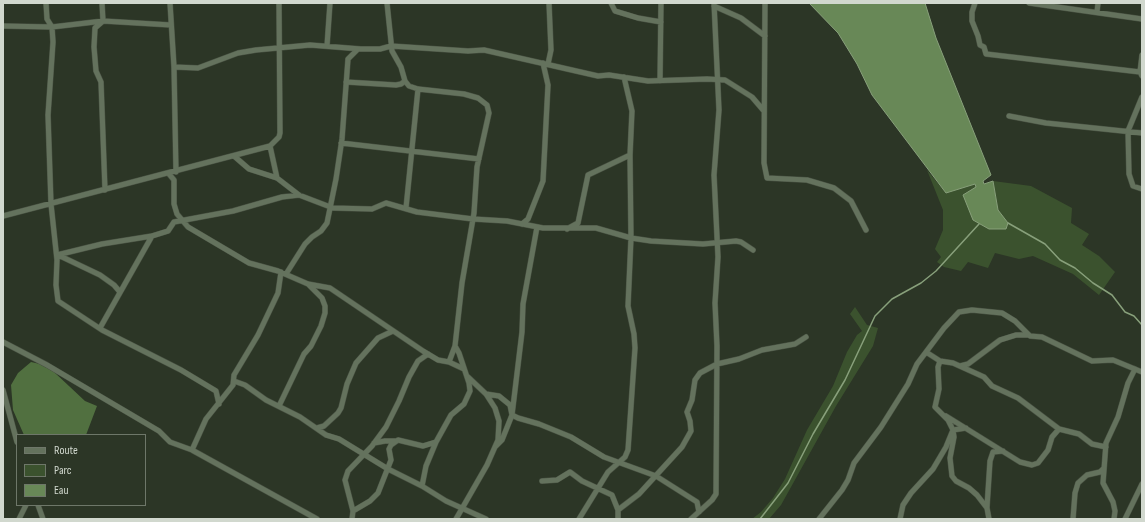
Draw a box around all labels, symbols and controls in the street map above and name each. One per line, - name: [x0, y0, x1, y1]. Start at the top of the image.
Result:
- legend: [16, 434, 146, 506]
- text: Route: [54, 443, 78, 458]
- text: Parc: [54, 463, 72, 478]
- text: Eau: [54, 483, 68, 498]

